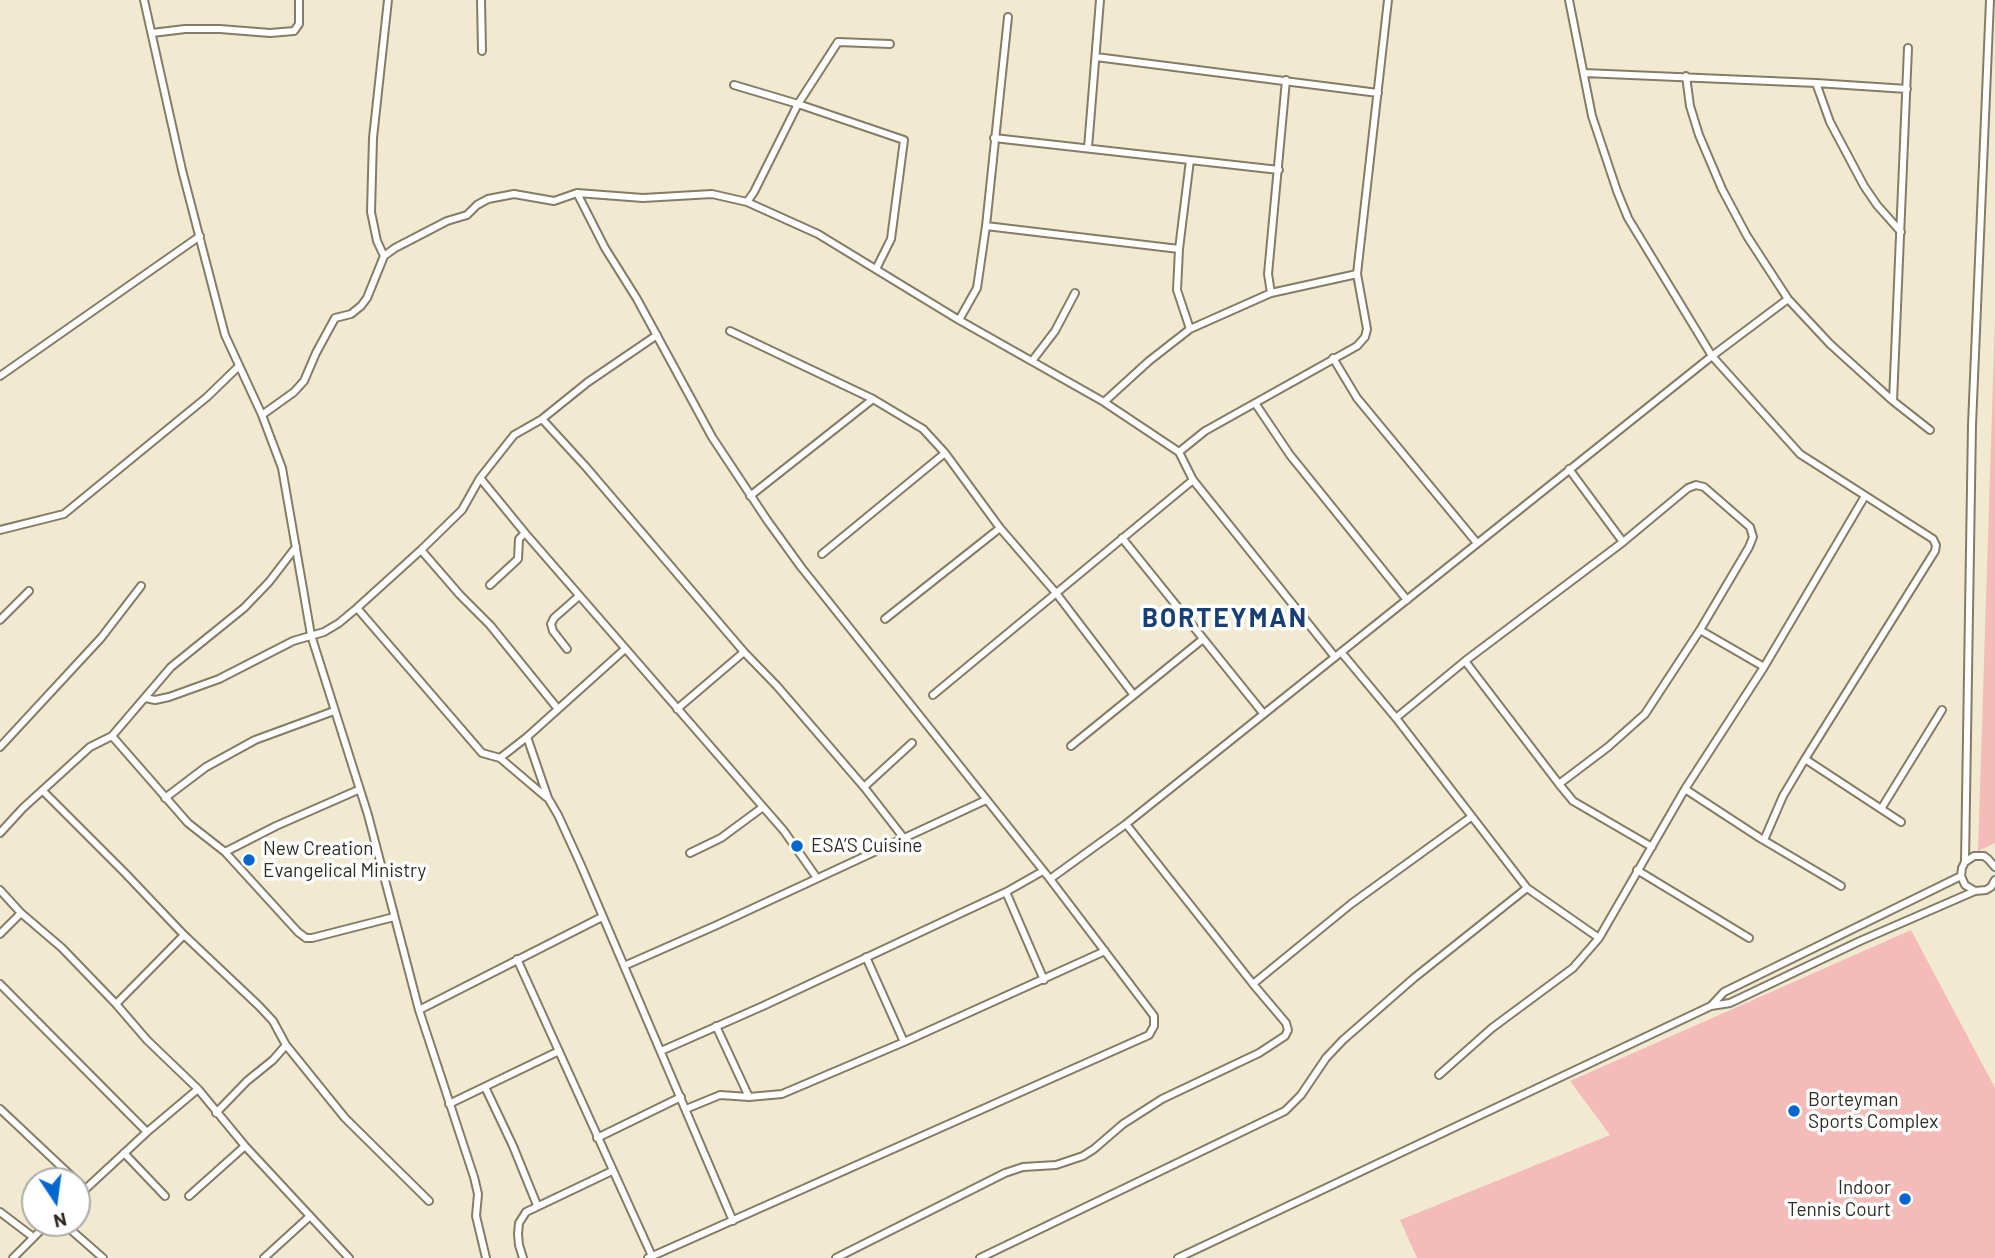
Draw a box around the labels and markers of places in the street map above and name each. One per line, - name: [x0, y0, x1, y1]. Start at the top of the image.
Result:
- place label: ESA’S Cuisine: [811, 835, 922, 857]
- place label: New Creation Evangelical Ministry: [263, 838, 426, 882]
- marker: ESA’S Cuisine: [789, 838, 805, 854]
- marker: New Creation Evangelical Ministry: [241, 852, 257, 868]
- place label: Borteyman Sports Complex: [1808, 1089, 1938, 1133]
- marker: Borteyman Sports Complex: [1786, 1103, 1802, 1119]
- place label: Indoor Tennis Court: [1787, 1177, 1891, 1221]
- marker: Indoor Tennis Court: [1897, 1191, 1913, 1207]

